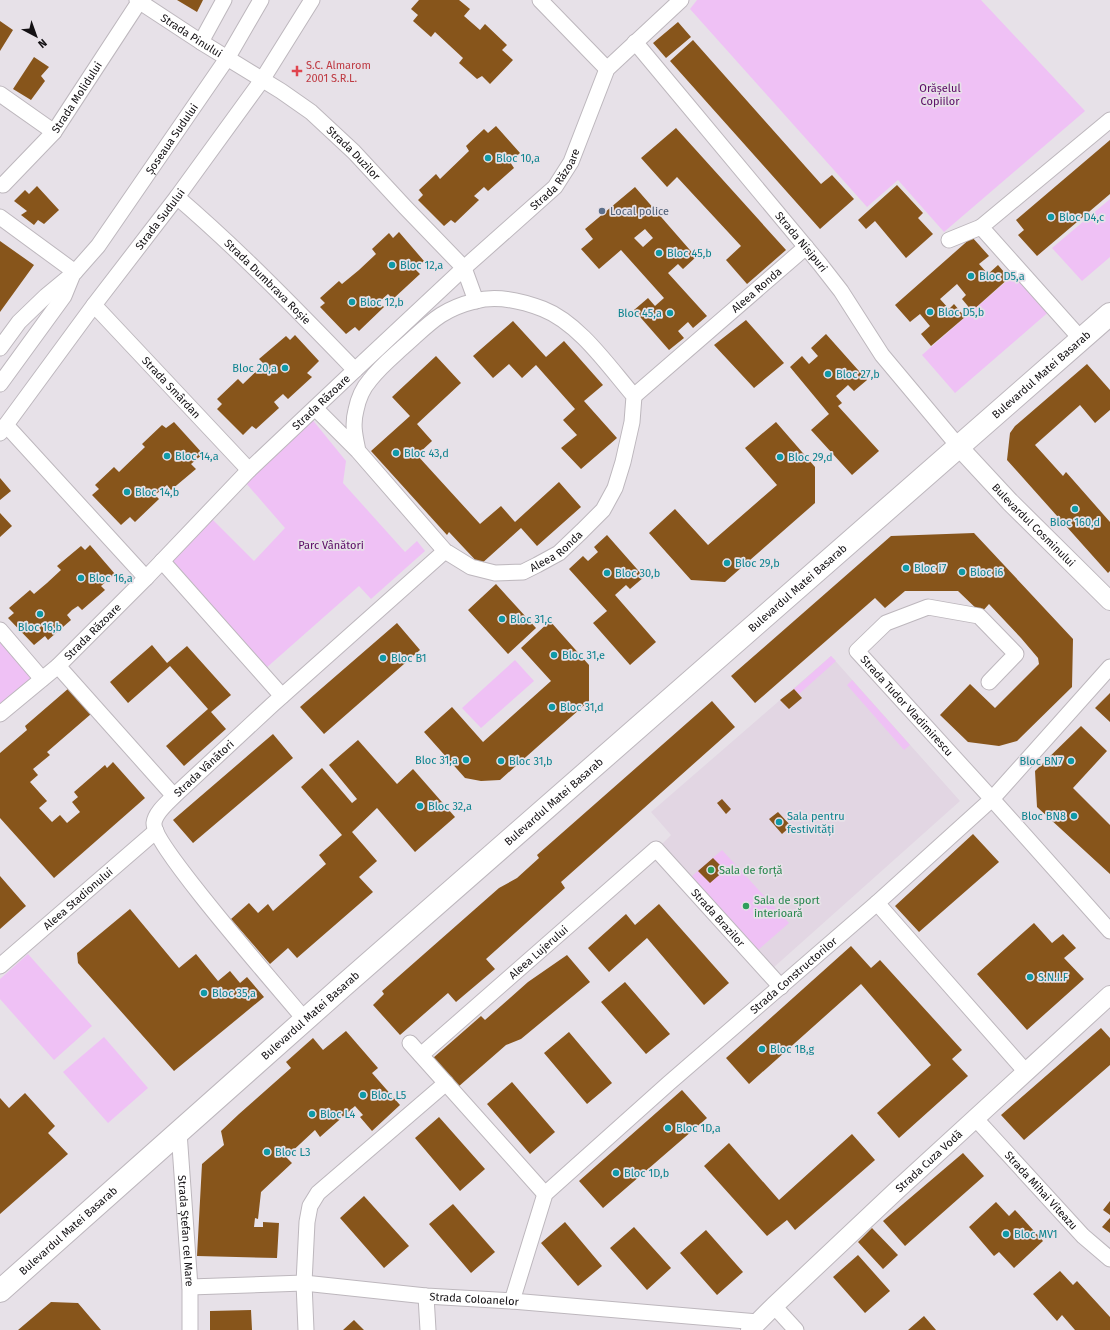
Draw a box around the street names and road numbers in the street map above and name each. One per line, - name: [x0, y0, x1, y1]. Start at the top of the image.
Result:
- street label: Strada Pinului: [158, 11, 224, 60]
- street label: Strada Molidului: [49, 60, 105, 136]
- street label: Șoseaua Sudului: [143, 101, 201, 177]
- street label: Strada Duzilor: [324, 124, 383, 183]
- street label: Strada Răzoare: [528, 147, 583, 213]
- street label: Strada Sudului: [133, 186, 188, 253]
- street label: Strada Nisipuri: [772, 209, 830, 275]
- street label: Strada Dumbrava Roșie: [221, 237, 313, 327]
- street label: Aleea Ronda: [729, 265, 785, 316]
- street label: Bulevardul Matei Basarab: [989, 328, 1093, 422]
- street label: Strada Smârdan: [139, 354, 203, 421]
- street label: Strada Răzoare: [290, 372, 353, 433]
- street label: Bulevardul Cosminului: [989, 481, 1078, 570]
- street label: Aleea Ronda: [528, 528, 585, 575]
- street label: Bulevardul Matei Basarab: [746, 542, 850, 635]
- street label: Strada Răzoare: [62, 601, 124, 663]
- street label: Strada Tudor Vladimirescu: [857, 653, 956, 759]
- street label: Strada Vânători: [171, 738, 237, 800]
- street label: Bulevardul Matei Basarab: [502, 755, 606, 849]
- street label: Aleea Stadionului: [41, 865, 116, 933]
- street label: Strada Brazilor: [688, 886, 748, 950]
- street label: Aleea Lujerului: [506, 923, 571, 982]
- street label: Strada Constructorilor: [748, 934, 840, 1017]
- street label: Bulevardul Matei Basarab: [259, 969, 362, 1063]
- street label: Strada Cuza Vodă: [893, 1127, 965, 1195]
- street label: Strada Mihai Viteazu: [1002, 1149, 1080, 1232]
- street label: Strada Ștefan cel Mare: [175, 1175, 196, 1287]
- street label: Bulevardul Matei Basarab: [17, 1184, 120, 1278]
- street label: Strada Coloanelor: [429, 1290, 520, 1309]

